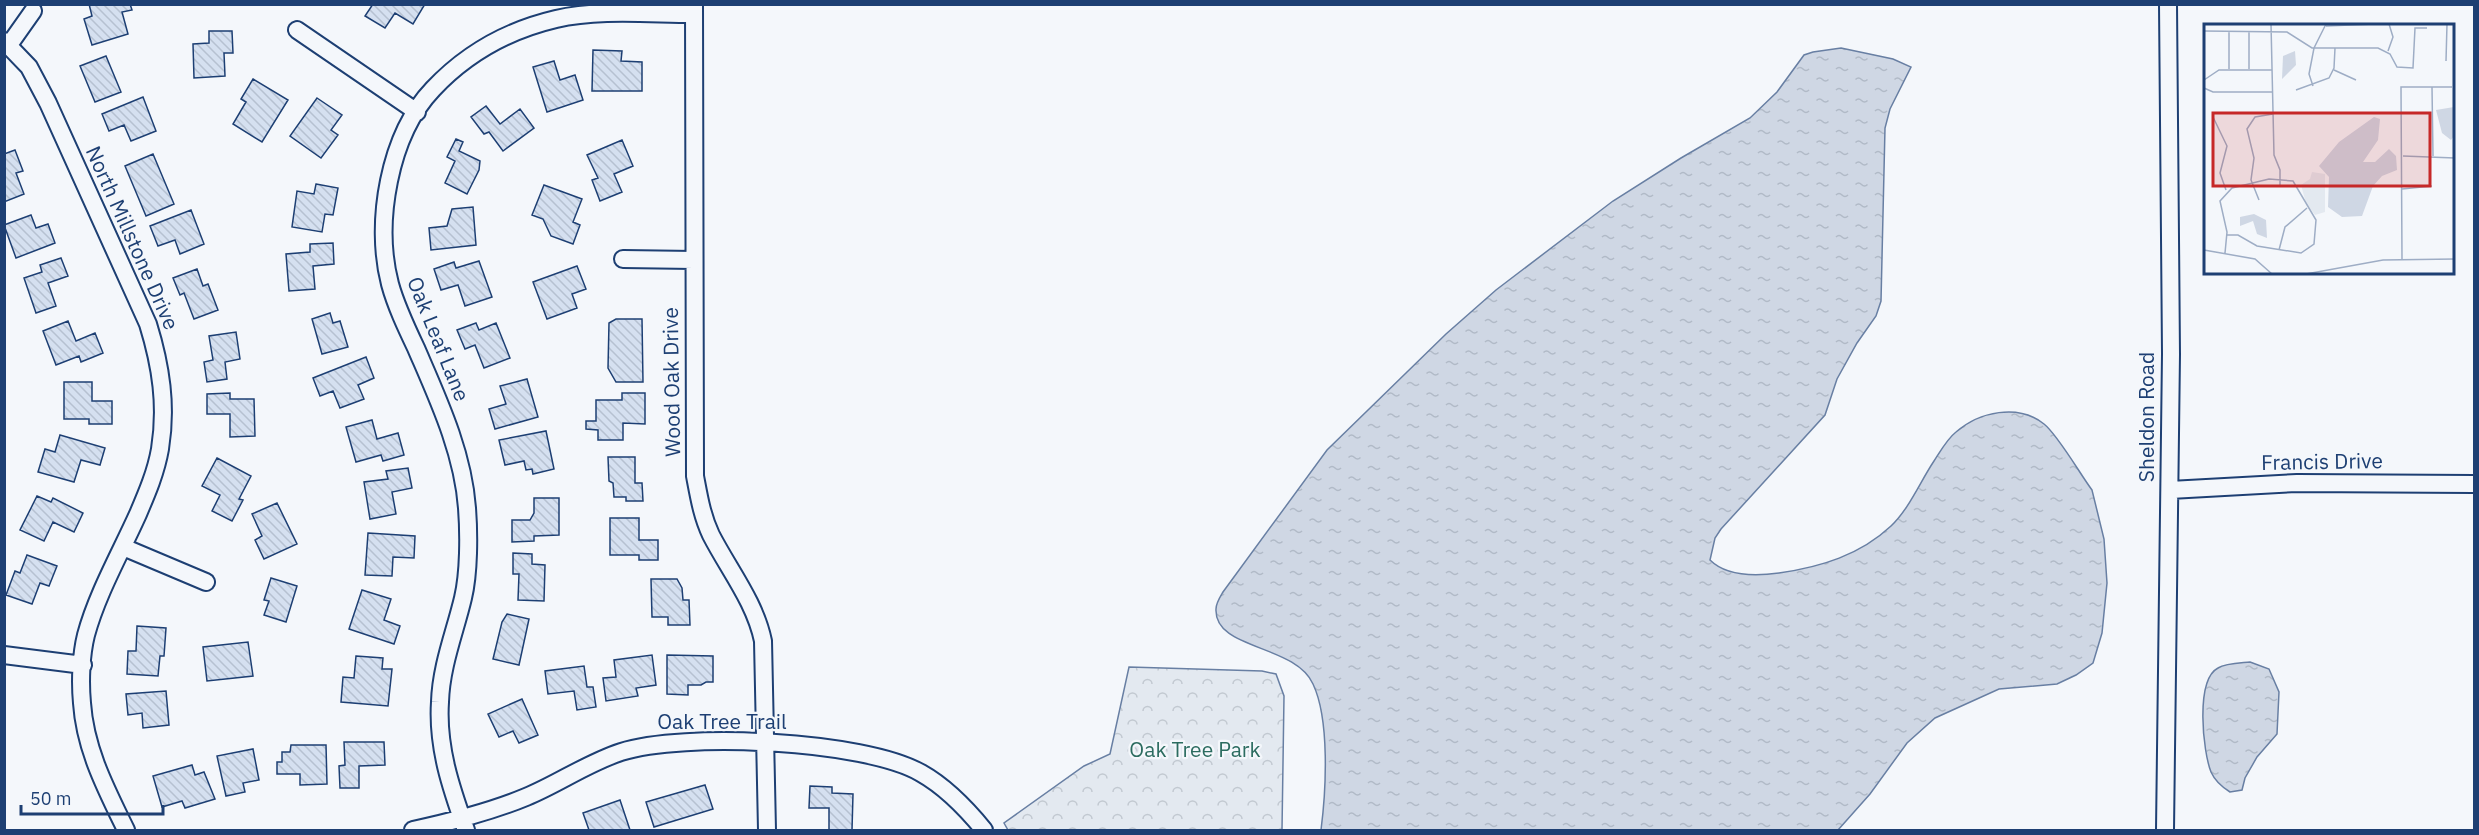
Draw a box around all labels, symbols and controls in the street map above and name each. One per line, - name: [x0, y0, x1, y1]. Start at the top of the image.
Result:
- inset map: [2204, 24, 2455, 274]
- street label: North Millstone Drive: [80, 141, 186, 334]
- street label: Oak Leaf Lane: [401, 272, 477, 405]
- street label: Wood Oak Drive: [656, 307, 686, 457]
- street label: Sheldon Road: [2132, 352, 2160, 482]
- street label: Francis Drive: [2261, 446, 2383, 476]
- street label: Oak Tree Trail: [657, 707, 787, 735]
- park label: Oak Tree Park: [1129, 735, 1261, 763]
- scale bar: [21, 778, 164, 816]
- text: 50 m: [30, 787, 72, 810]

